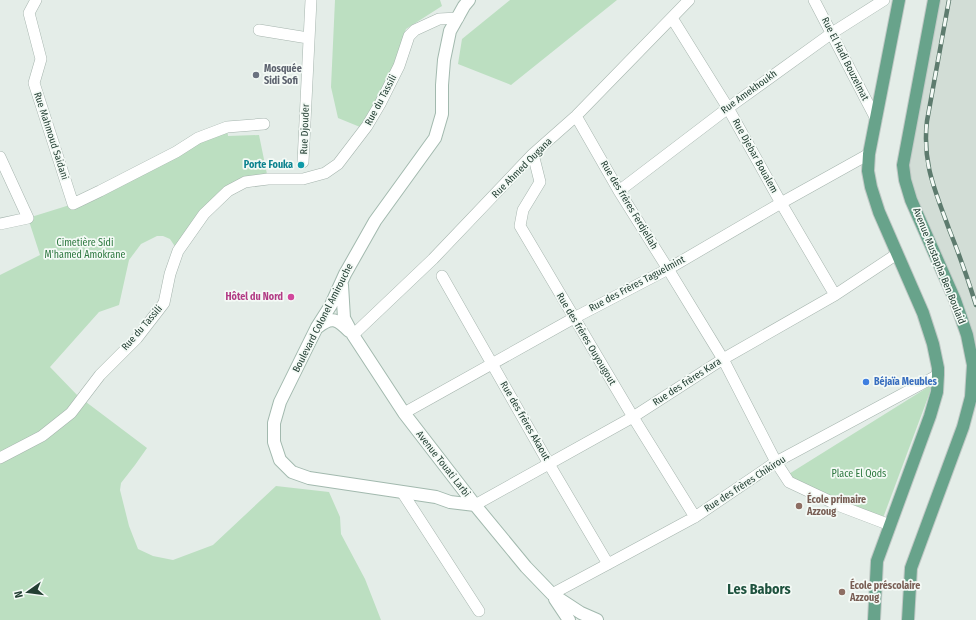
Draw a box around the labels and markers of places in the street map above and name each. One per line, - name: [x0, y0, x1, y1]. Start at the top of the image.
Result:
- place label: Mosquée Sidi Sofi: [264, 62, 302, 87]
- marker: Mosquée Sidi Sofi: [251, 70, 261, 80]
- place label: Porte Fouka: [244, 159, 293, 171]
- marker: Porte Fouka: [296, 160, 306, 170]
- place label: Hôtel du Nord: [226, 291, 283, 303]
- marker: Hôtel du Nord: [286, 292, 296, 302]
- place label: Béjaïa Meubles: [874, 375, 937, 388]
- marker: Béjaïa Meubles: [861, 377, 871, 387]
- place label: École primaire Azzoug: [806, 492, 866, 518]
- marker: École primaire Azzoug: [794, 501, 804, 511]
- place label: École préscolaire Azzoug: [849, 578, 920, 604]
- marker: École préscolaire Azzoug: [837, 587, 847, 597]

